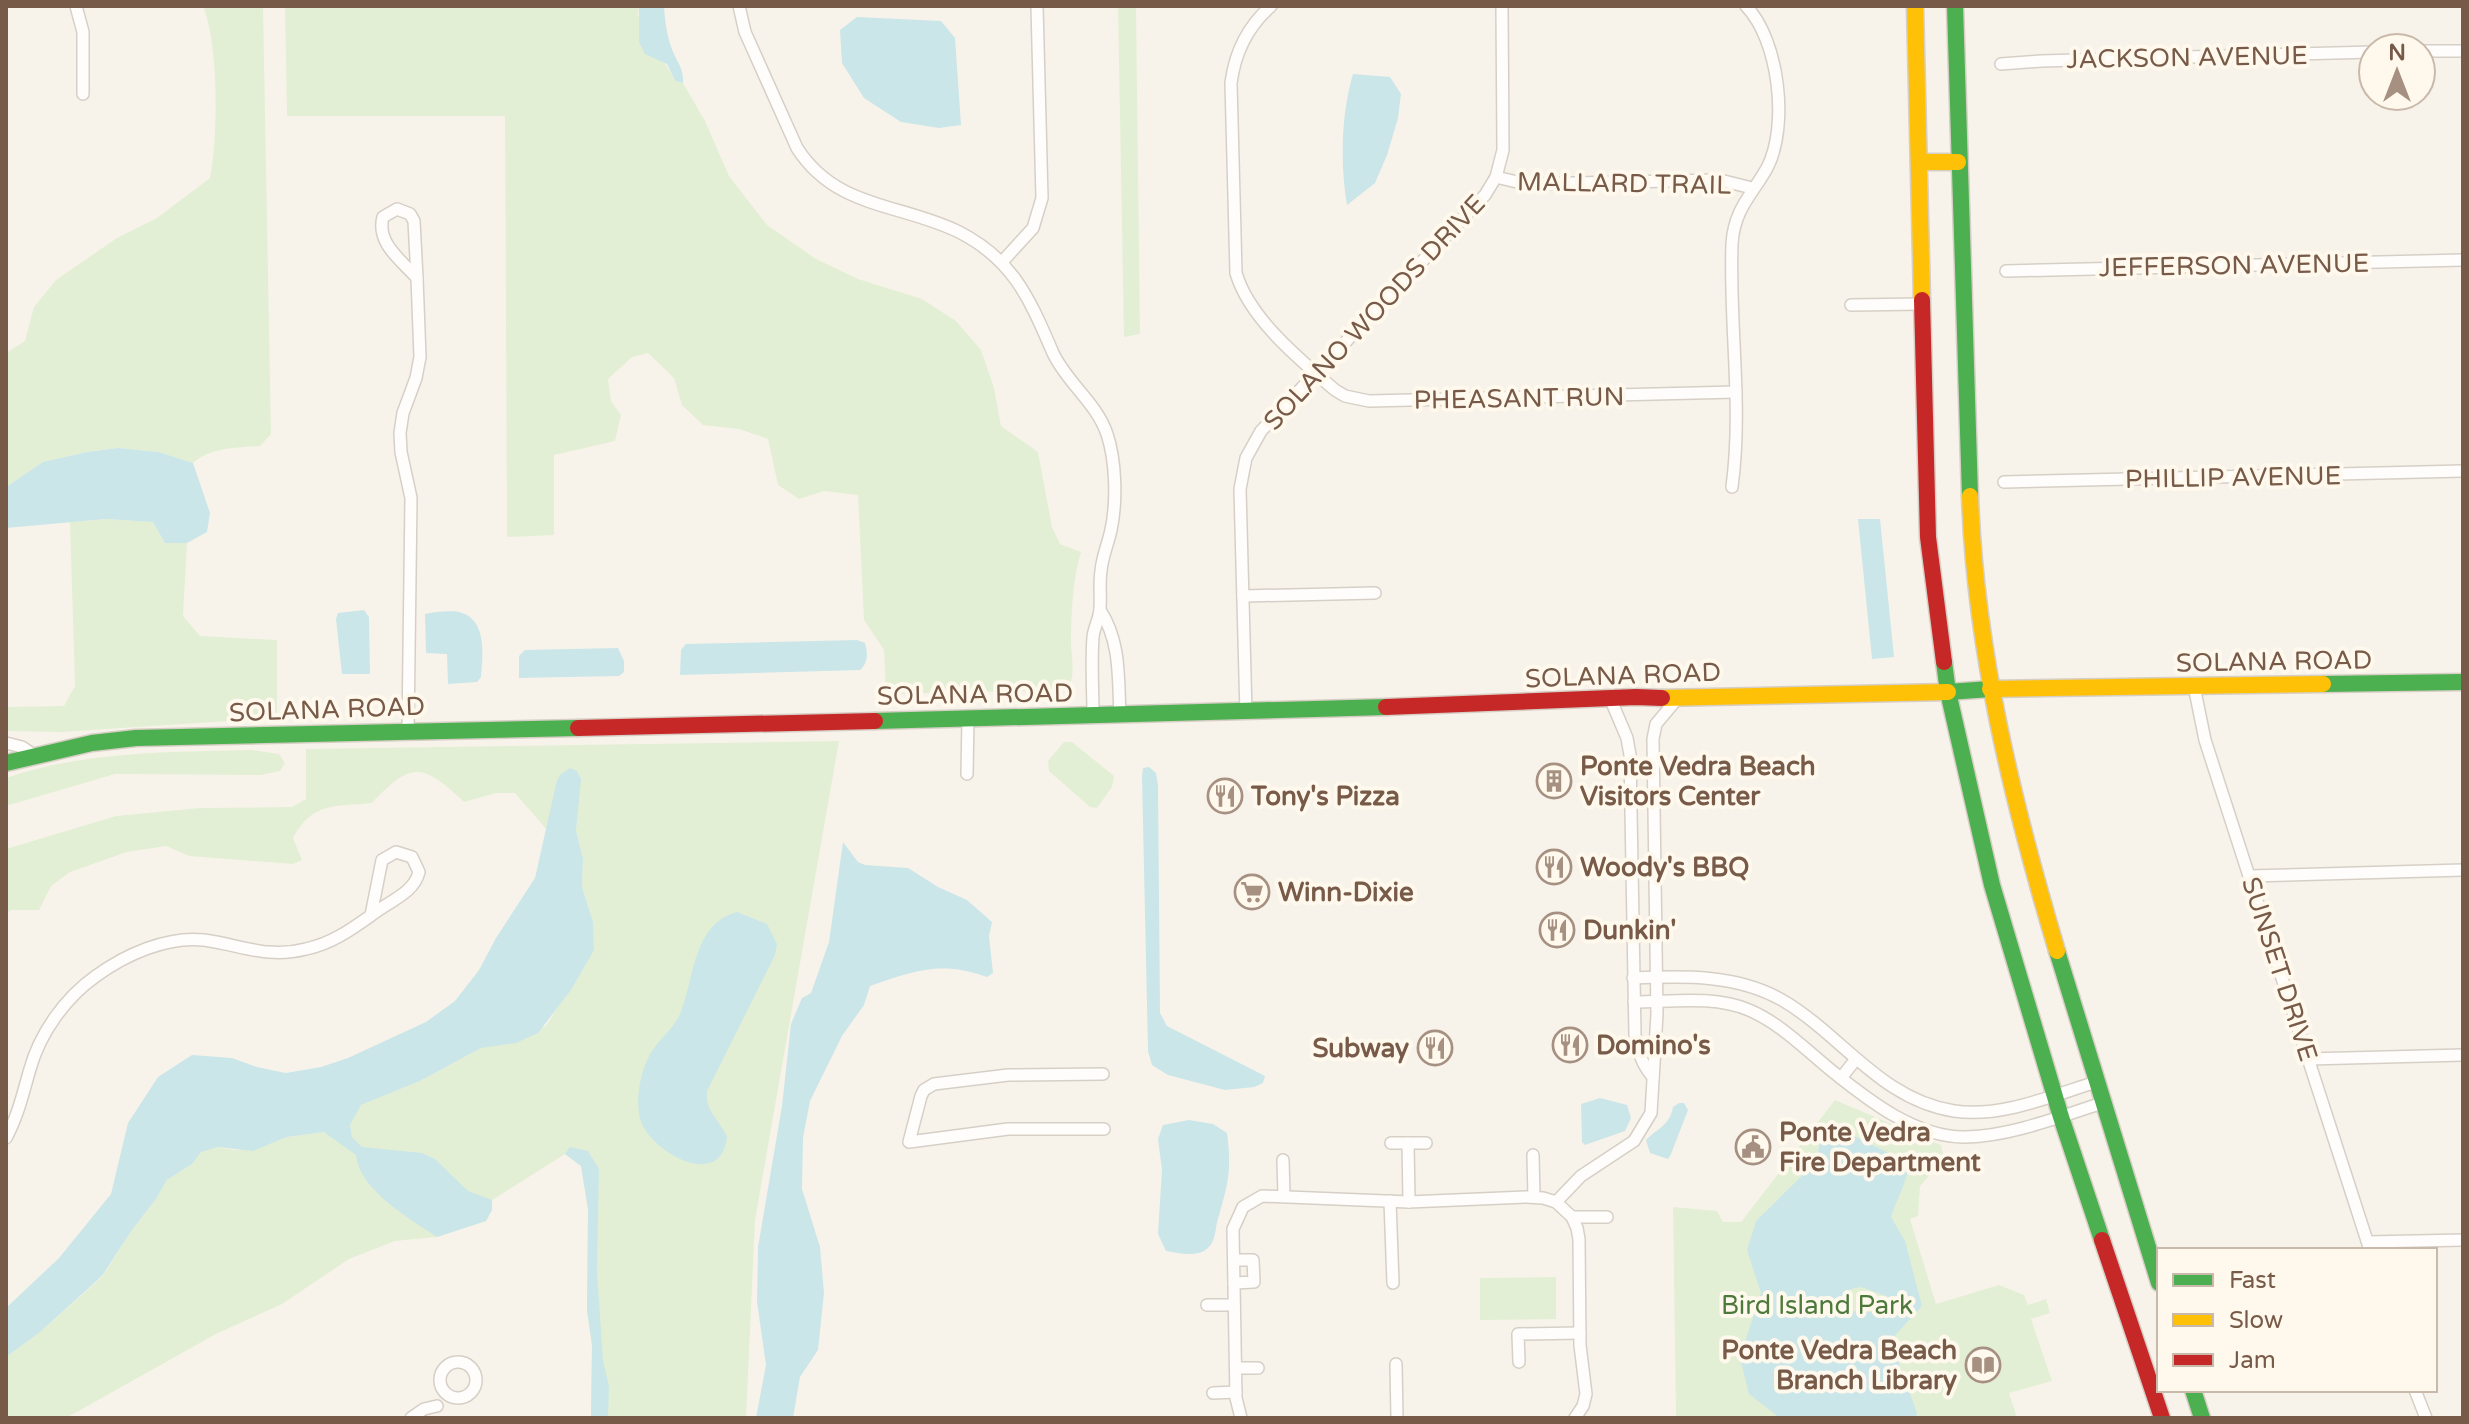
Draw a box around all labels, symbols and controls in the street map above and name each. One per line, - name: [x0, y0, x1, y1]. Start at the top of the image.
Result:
- north arrow: [2357, 32, 2437, 112]
- street label: JACKSON AVENUE: [2066, 40, 2308, 75]
- text: N: [2388, 40, 2406, 66]
- street label: MALLARD TRAIL: [1517, 166, 1731, 201]
- street label: SOLANO WOODS DRIVE: [1257, 188, 1492, 437]
- street label: JEFFERSON AVENUE: [2099, 248, 2369, 283]
- street label: PHEASANT RUN: [1413, 381, 1625, 416]
- street label: PHILLIP AVENUE: [2125, 460, 2341, 495]
- street label: SOLANA ROAD: [2176, 644, 2372, 679]
- street label: SOLANA ROAD: [1524, 657, 1722, 694]
- street label: SOLANA ROAD: [877, 677, 1073, 712]
- street label: SOLANA ROAD: [228, 691, 426, 728]
- place label: Ponte Vedra Beach Visitors Center: [1580, 751, 1816, 812]
- building icon: Ponte Vedra Beach Visitors Center: [1535, 762, 1573, 800]
- restaurant icon: Tony's Pizza: [1206, 777, 1244, 815]
- place label: Tony's Pizza: [1250, 781, 1400, 812]
- restaurant icon: Woody's BBQ: [1535, 848, 1573, 886]
- place label: Woody's BBQ: [1580, 852, 1749, 883]
- supermarket icon: Winn-Dixie: [1233, 873, 1271, 911]
- street label: SUNSET DRIVE: [2235, 873, 2324, 1065]
- place label: Winn-Dixie: [1278, 877, 1414, 908]
- restaurant icon: Dunkin': [1538, 911, 1576, 949]
- place label: Dunkin': [1583, 915, 1676, 946]
- restaurant icon: Domino's: [1551, 1026, 1589, 1064]
- restaurant icon: Subway: [1416, 1029, 1454, 1067]
- place label: Domino's: [1596, 1030, 1711, 1061]
- place label: Subway: [1312, 1033, 1409, 1064]
- place label: Ponte Vedra Fire Department: [1779, 1117, 1981, 1178]
- public building icon: Ponte Vedra Fire Department: [1734, 1128, 1772, 1166]
- legend: [2157, 1248, 2437, 1392]
- text: Fast: [2229, 1266, 2276, 1295]
- park label: Bird Island Park: [1721, 1290, 1913, 1321]
- text: Slow: [2229, 1306, 2283, 1335]
- place label: Ponte Vedra Beach Branch Library: [1721, 1335, 1957, 1396]
- library icon: Ponte Vedra Beach Branch Library: [1964, 1346, 2002, 1384]
- text: Jam: [2229, 1346, 2276, 1375]

